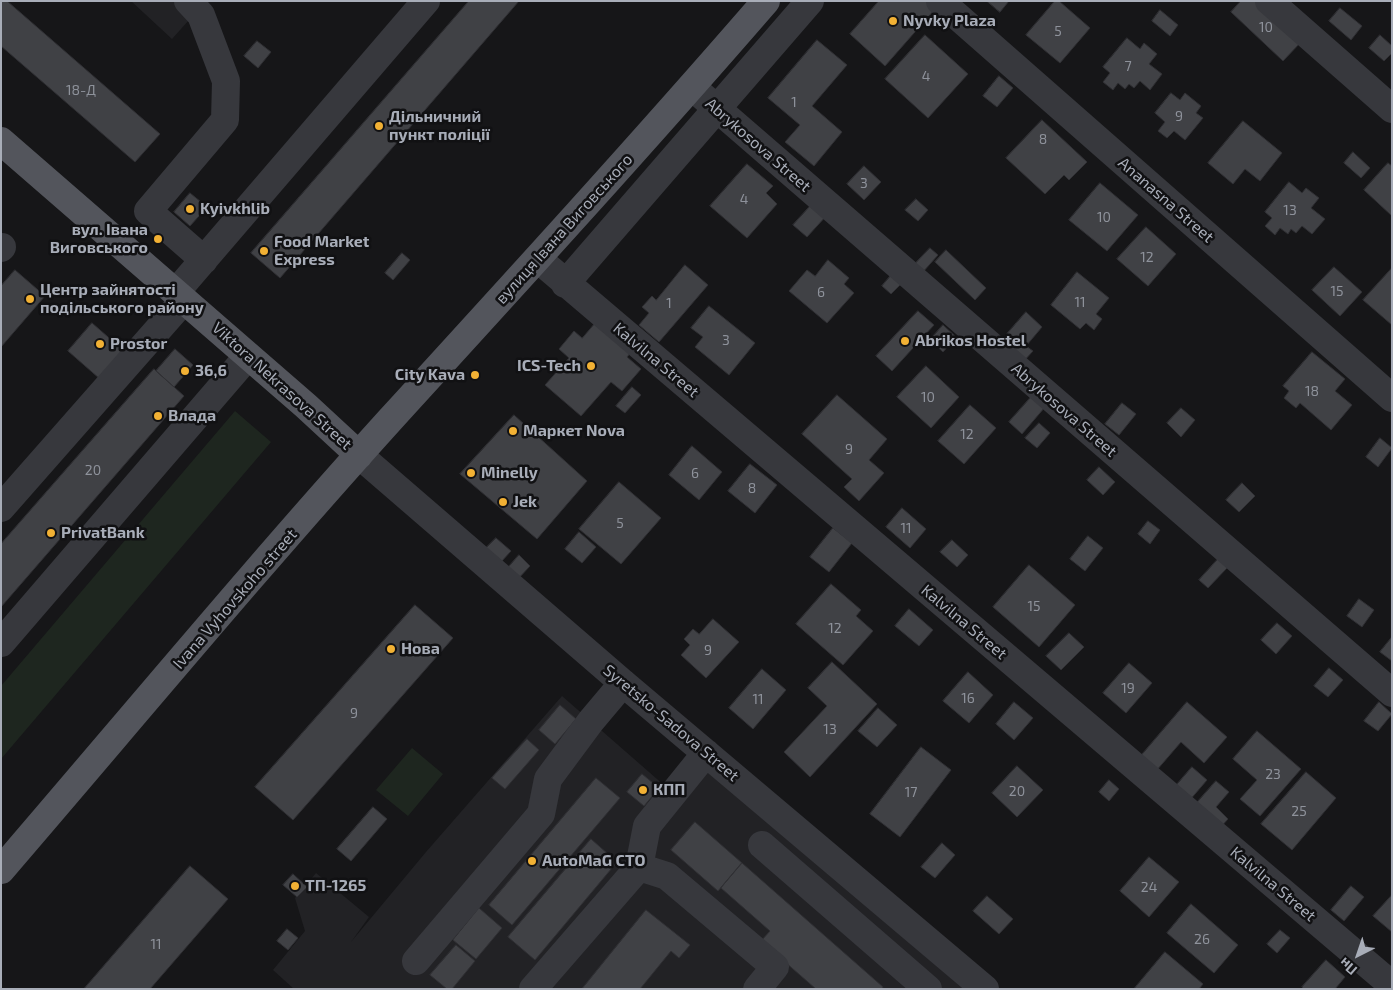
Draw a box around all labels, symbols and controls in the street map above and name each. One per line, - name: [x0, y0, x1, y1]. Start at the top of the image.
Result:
- place label: Nyvky Plaza: [903, 11, 996, 31]
- marker: Nyvky Plaza: [887, 15, 899, 27]
- house number: 10: [1259, 19, 1273, 35]
- house number: 5: [1054, 23, 1062, 39]
- house number: 7: [1124, 58, 1132, 74]
- house number: 4: [922, 68, 930, 84]
- house number: 18-Д: [66, 82, 96, 98]
- street label: Abrykosova Street: [701, 94, 815, 196]
- house number: 1: [791, 94, 797, 110]
- place label: Дільничний пункт поліції: [389, 107, 490, 145]
- house number: 9: [1175, 108, 1183, 124]
- marker: Дільничний пункт поліції: [373, 120, 385, 132]
- house number: 8: [1039, 131, 1047, 147]
- street label: вулиця Івана Виговського: [492, 150, 636, 308]
- street label: Ananasna Street: [1114, 153, 1218, 247]
- house number: 3: [860, 175, 868, 191]
- house number: 4: [740, 191, 748, 207]
- place label: Kyivkhlib: [200, 199, 270, 219]
- house number: 13: [1283, 202, 1297, 218]
- marker: Kyivkhlib: [184, 203, 196, 215]
- house number: 10: [1097, 209, 1111, 225]
- place label: вул. Івана Виговського: [50, 220, 148, 258]
- place label: Food Market Express: [274, 232, 369, 270]
- marker: вул. Івана Виговського: [152, 233, 164, 245]
- marker: Food Market Express: [258, 245, 270, 257]
- house number: 12: [1140, 249, 1154, 265]
- place label: Центр зайнятості подільського району: [40, 280, 204, 318]
- house number: 15: [1330, 283, 1344, 299]
- house number: 6: [817, 284, 825, 300]
- marker: Центр зайнятості подільського району: [24, 293, 36, 305]
- house number: 11: [1074, 294, 1086, 310]
- house number: 1: [666, 295, 672, 311]
- street label: Viktora Nekrasova Street: [208, 318, 356, 454]
- street label: Kalvilna Street: [609, 319, 703, 401]
- place label: Abrikos Hostel: [915, 331, 1026, 351]
- house number: 3: [722, 332, 730, 348]
- place label: Prostor: [110, 334, 167, 354]
- marker: Abrikos Hostel: [899, 335, 911, 347]
- marker: Prostor: [94, 338, 106, 350]
- place label: ICS-Tech: [517, 356, 581, 376]
- street label: Abrykosova Street: [1007, 359, 1121, 461]
- marker: ICS-Tech: [585, 360, 597, 372]
- place label: 36,6: [195, 361, 227, 381]
- marker: 36,6: [179, 365, 191, 377]
- place label: City Kava: [395, 365, 465, 385]
- marker: City Kava: [469, 369, 481, 381]
- house number: 18: [1305, 383, 1319, 399]
- house number: 10: [921, 389, 935, 405]
- place label: Влада: [168, 406, 216, 426]
- marker: Влада: [152, 410, 164, 422]
- place label: Маркет Nova: [523, 421, 625, 441]
- marker: Маркет Nova: [507, 425, 519, 437]
- house number: 12: [960, 426, 974, 442]
- house number: 9: [845, 441, 853, 457]
- house number: 20: [85, 462, 101, 478]
- place label: Minelly: [481, 463, 538, 483]
- house number: 6: [691, 465, 699, 481]
- marker: Minelly: [465, 467, 477, 479]
- house number: 8: [748, 480, 756, 496]
- place label: Jek: [513, 492, 537, 512]
- marker: Jek: [497, 496, 509, 508]
- house number: 5: [616, 515, 624, 531]
- house number: 11: [900, 520, 912, 536]
- place label: PrivatBank: [61, 523, 145, 543]
- street label: Ivana Vyhovskoho street: [169, 525, 301, 673]
- marker: PrivatBank: [45, 527, 57, 539]
- street label: Kalvilna Street: [917, 581, 1011, 663]
- house number: 15: [1027, 598, 1041, 614]
- house number: 12: [828, 620, 842, 636]
- place label: Нова: [401, 639, 440, 659]
- house number: 9: [704, 642, 712, 658]
- marker: Нова: [385, 643, 397, 655]
- street label: Syretsko-Sadova Street: [599, 661, 743, 785]
- house number: 19: [1121, 680, 1135, 696]
- house number: 16: [961, 690, 975, 706]
- house number: 11: [752, 691, 764, 707]
- house number: 9: [350, 705, 358, 721]
- house number: 13: [823, 721, 837, 737]
- house number: 23: [1265, 766, 1281, 782]
- place label: КПП: [653, 780, 685, 800]
- house number: 20: [1009, 783, 1025, 799]
- marker: КПП: [637, 784, 649, 796]
- house number: 17: [905, 784, 917, 800]
- house number: 25: [1291, 803, 1307, 819]
- street label: Kalvilna Street: [1226, 843, 1320, 925]
- place label: AutoMaG СТО: [542, 851, 645, 871]
- marker: AutoMaG СТО: [526, 855, 538, 867]
- place label: ТП-1265: [305, 876, 366, 896]
- house number: 24: [1141, 879, 1157, 895]
- marker: ТП-1265: [289, 880, 301, 892]
- north arrow: [1333, 930, 1383, 980]
- house number: 26: [1194, 931, 1210, 947]
- house number: 11: [150, 936, 162, 952]
- text: Пн: [1335, 954, 1360, 979]

